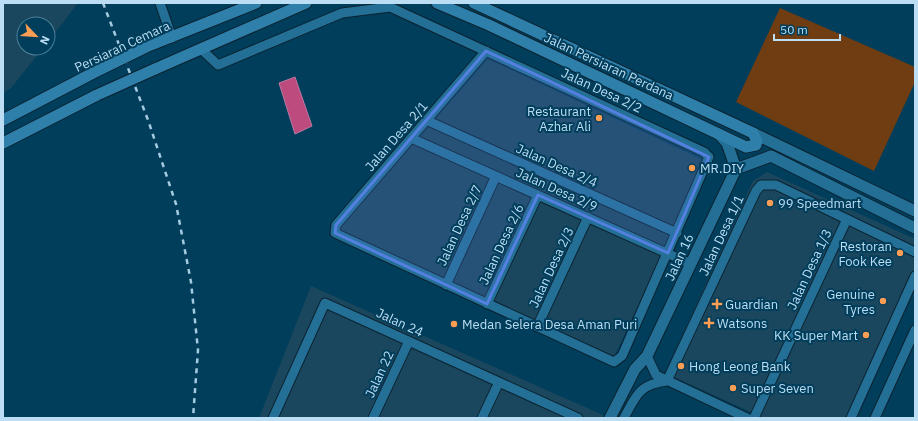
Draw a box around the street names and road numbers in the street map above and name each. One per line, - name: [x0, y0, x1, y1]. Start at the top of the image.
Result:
- street label: Persiaran Cemara: [72, 17, 173, 76]
- street label: Jalan Persiaran Perdana: [541, 29, 676, 104]
- street label: Jalan Desa 2/2: [559, 64, 645, 117]
- street label: Jalan Desa 2/1: [361, 98, 432, 175]
- street label: Jalan Desa 2/4: [513, 140, 600, 191]
- street label: Jalan Desa 2/9: [513, 164, 600, 215]
- street label: Jalan Desa 2/7: [433, 182, 486, 268]
- street label: Jalan Desa 1/1: [695, 192, 748, 278]
- street label: Jalan Desa 2/6: [475, 201, 528, 287]
- street label: Jalan Desa 2/3: [525, 224, 578, 310]
- street label: Jalan Desa 1/3: [783, 226, 836, 312]
- street label: Jalan 16: [661, 231, 698, 284]
- street label: Jalan 24: [373, 304, 426, 341]
- street label: Jalan 22: [361, 348, 398, 401]

